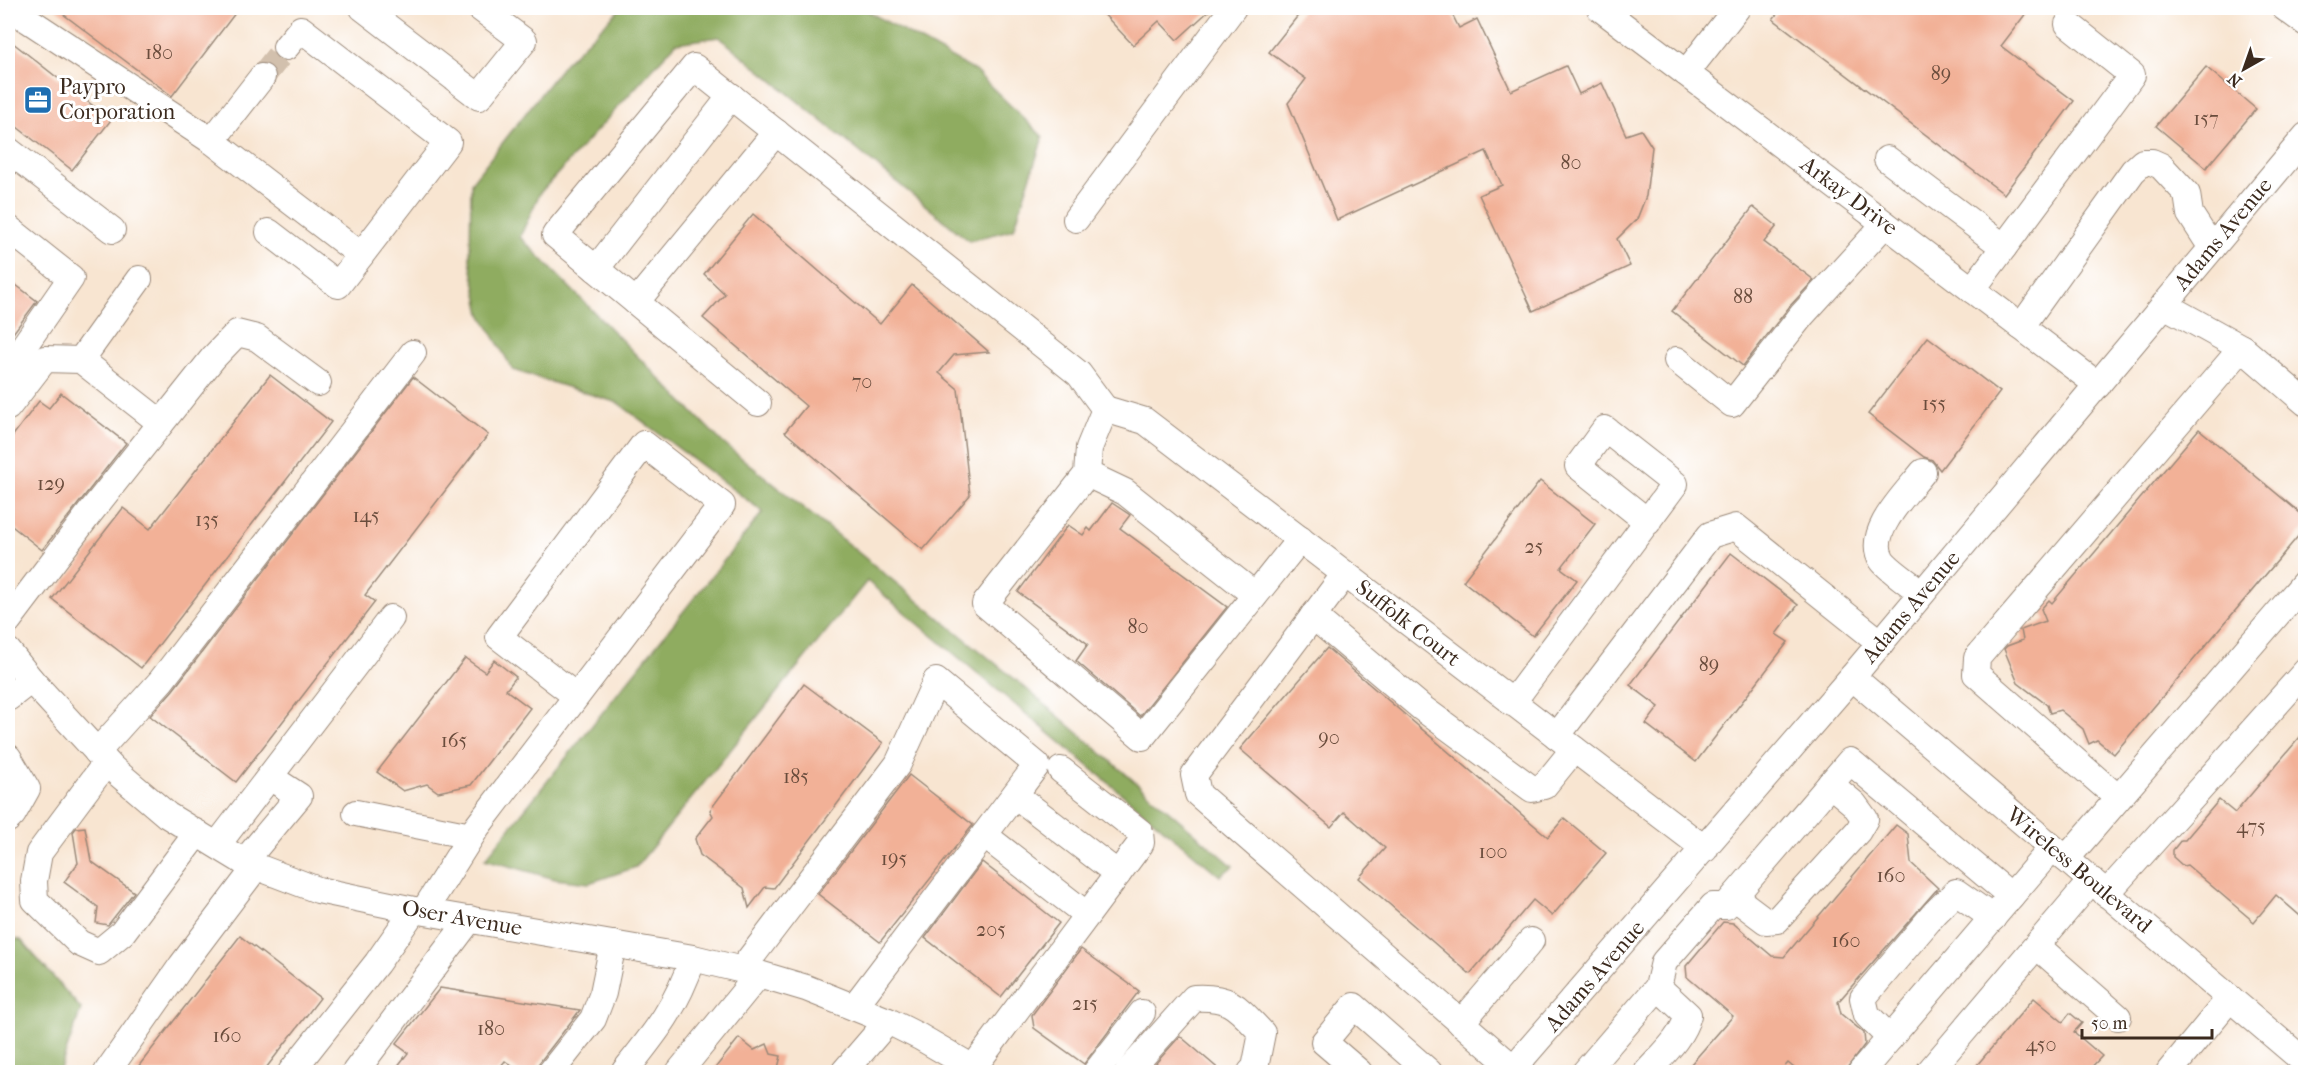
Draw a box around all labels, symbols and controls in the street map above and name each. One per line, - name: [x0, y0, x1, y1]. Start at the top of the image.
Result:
- north arrow: [2214, 39, 2274, 99]
- house number: 180: [145, 41, 173, 64]
- house number: 89: [1931, 62, 1951, 85]
- text: N: [2223, 68, 2245, 91]
- place label: Paypro Corporation: [59, 74, 175, 125]
- office icon: Paypro Corporation: [22, 84, 54, 116]
- house number: 157: [2193, 107, 2219, 130]
- house number: 80: [1560, 151, 1582, 174]
- street label: Arkay Drive: [1795, 151, 1903, 241]
- street label: Adams Avenue: [2168, 172, 2278, 296]
- house number: 88: [1733, 285, 1753, 308]
- house number: 70: [852, 370, 872, 393]
- house number: 155: [1922, 392, 1946, 415]
- house number: 129: [37, 472, 65, 495]
- house number: 145: [352, 504, 380, 527]
- house number: 135: [195, 508, 219, 531]
- house number: 25: [1525, 535, 1543, 558]
- street label: Adams Avenue: [1856, 545, 1966, 669]
- street label: Suffolk Court: [1351, 574, 1466, 672]
- house number: 80: [1127, 615, 1149, 638]
- house number: 89: [1699, 653, 1719, 676]
- house number: 90: [1318, 726, 1340, 749]
- house number: 165: [441, 729, 467, 752]
- house number: 185: [783, 765, 809, 788]
- street label: Wireless Boulevard: [2000, 801, 2158, 939]
- house number: 475: [2236, 815, 2266, 838]
- house number: 100: [1478, 840, 1508, 863]
- house number: 195: [881, 847, 907, 870]
- house number: 160: [1877, 864, 1905, 887]
- street label: Oser Avenue: [400, 895, 524, 941]
- street label: Adams Avenue: [1539, 915, 1650, 1038]
- house number: 205: [976, 918, 1006, 941]
- house number: 160: [1832, 929, 1860, 952]
- house number: 215: [1072, 992, 1098, 1015]
- scale bar: [2082, 1002, 2212, 1040]
- text: 50 m: [2091, 1013, 2128, 1034]
- house number: 180: [477, 1017, 505, 1040]
- house number: 160: [213, 1024, 241, 1047]
- house number: 450: [2026, 1033, 2056, 1056]

